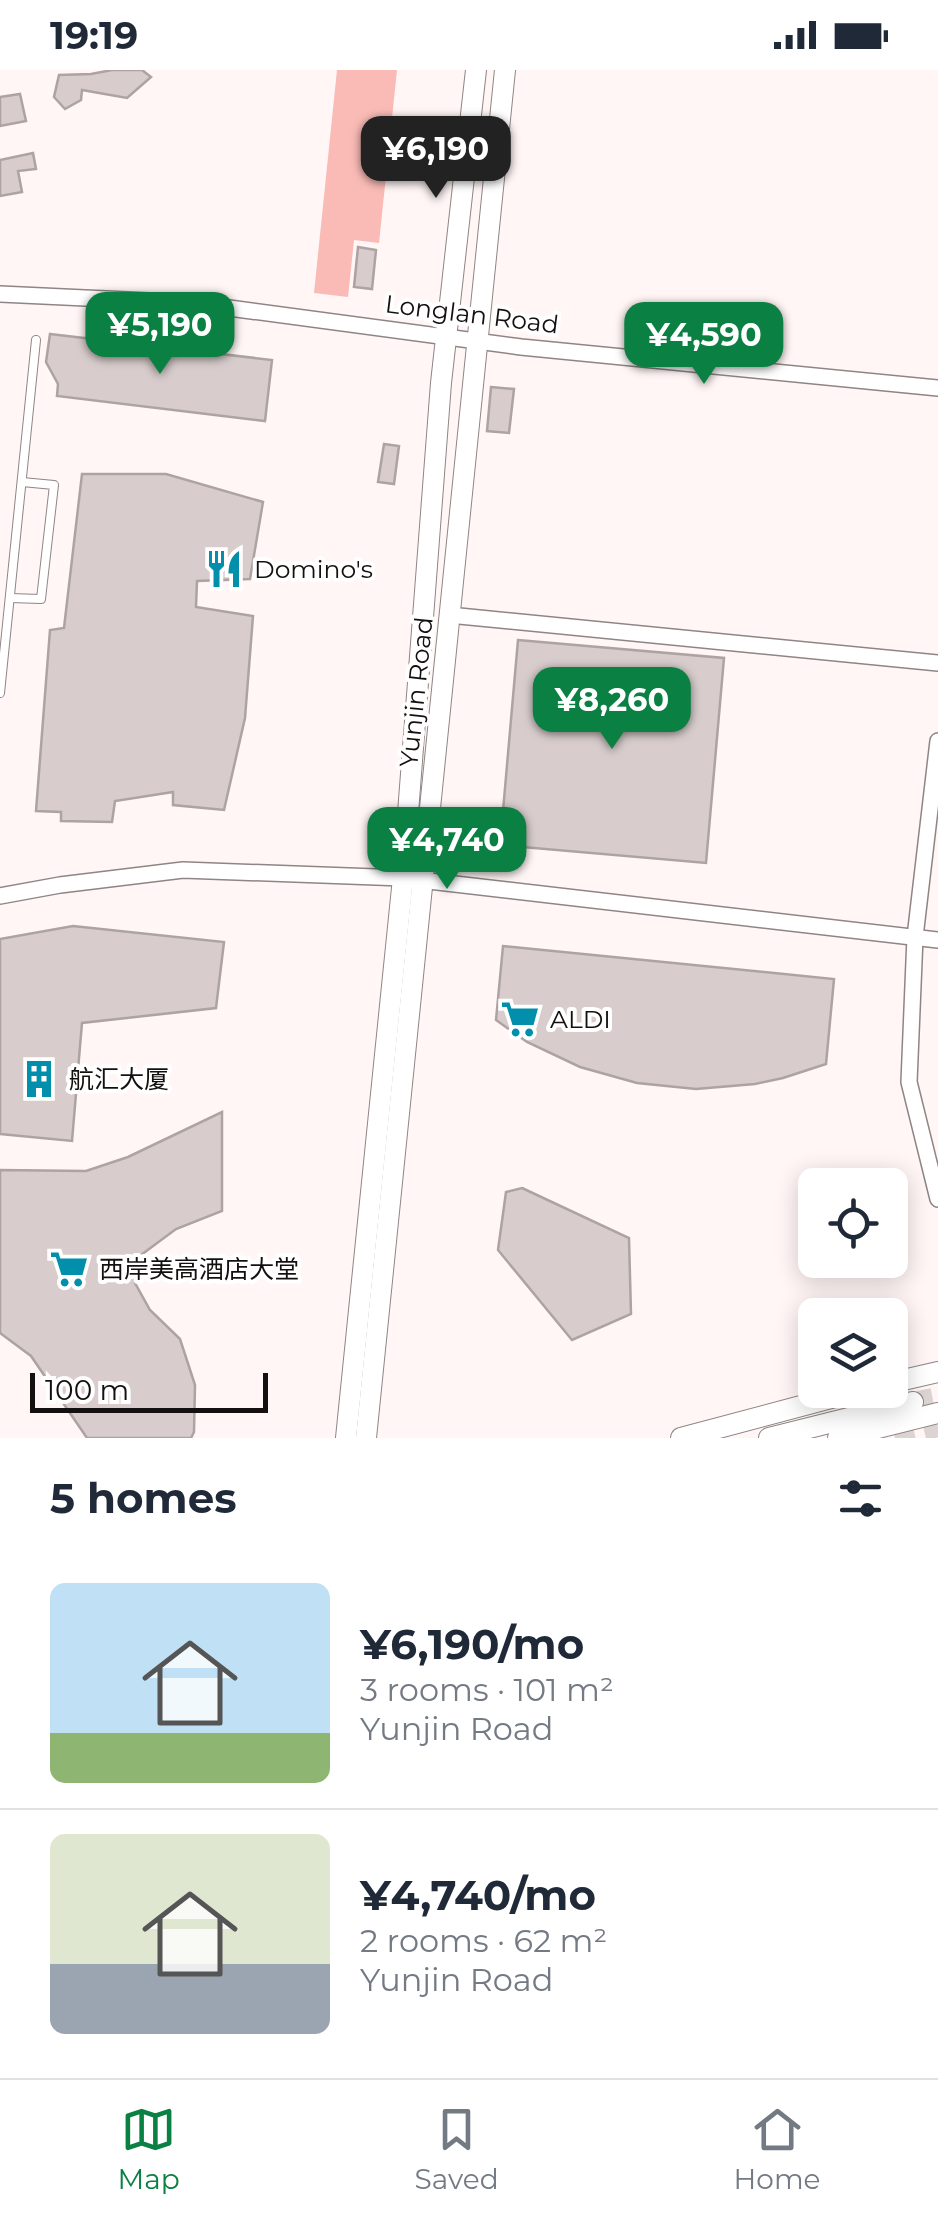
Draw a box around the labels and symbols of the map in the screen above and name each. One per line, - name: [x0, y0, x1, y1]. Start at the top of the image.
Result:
- pin: ¥6,190: [355, 116, 517, 201]
- street label: Longlan Road: [384, 288, 560, 340]
- pin: ¥5,190: [79, 292, 241, 377]
- pin: ¥4,590: [623, 302, 785, 387]
- restaurant icon: Domino's: [203, 548, 245, 590]
- place label: Domino's: [254, 554, 373, 584]
- street label: Yunjin Road: [393, 615, 439, 769]
- pin: ¥8,260: [531, 667, 693, 752]
- pin: ¥4,740: [366, 807, 528, 892]
- supermarket icon: ALDI: [499, 998, 541, 1040]
- place label: ALDI: [550, 1004, 611, 1034]
- building icon: 航汇大厦: [18, 1058, 60, 1100]
- place label: 航汇大厦: [69, 1064, 169, 1094]
- supermarket icon: 西岸美高酒店大堂: [48, 1248, 90, 1290]
- place label: 西岸美高酒店大堂: [99, 1254, 299, 1284]
- scale bar: [30, 1368, 268, 1412]

